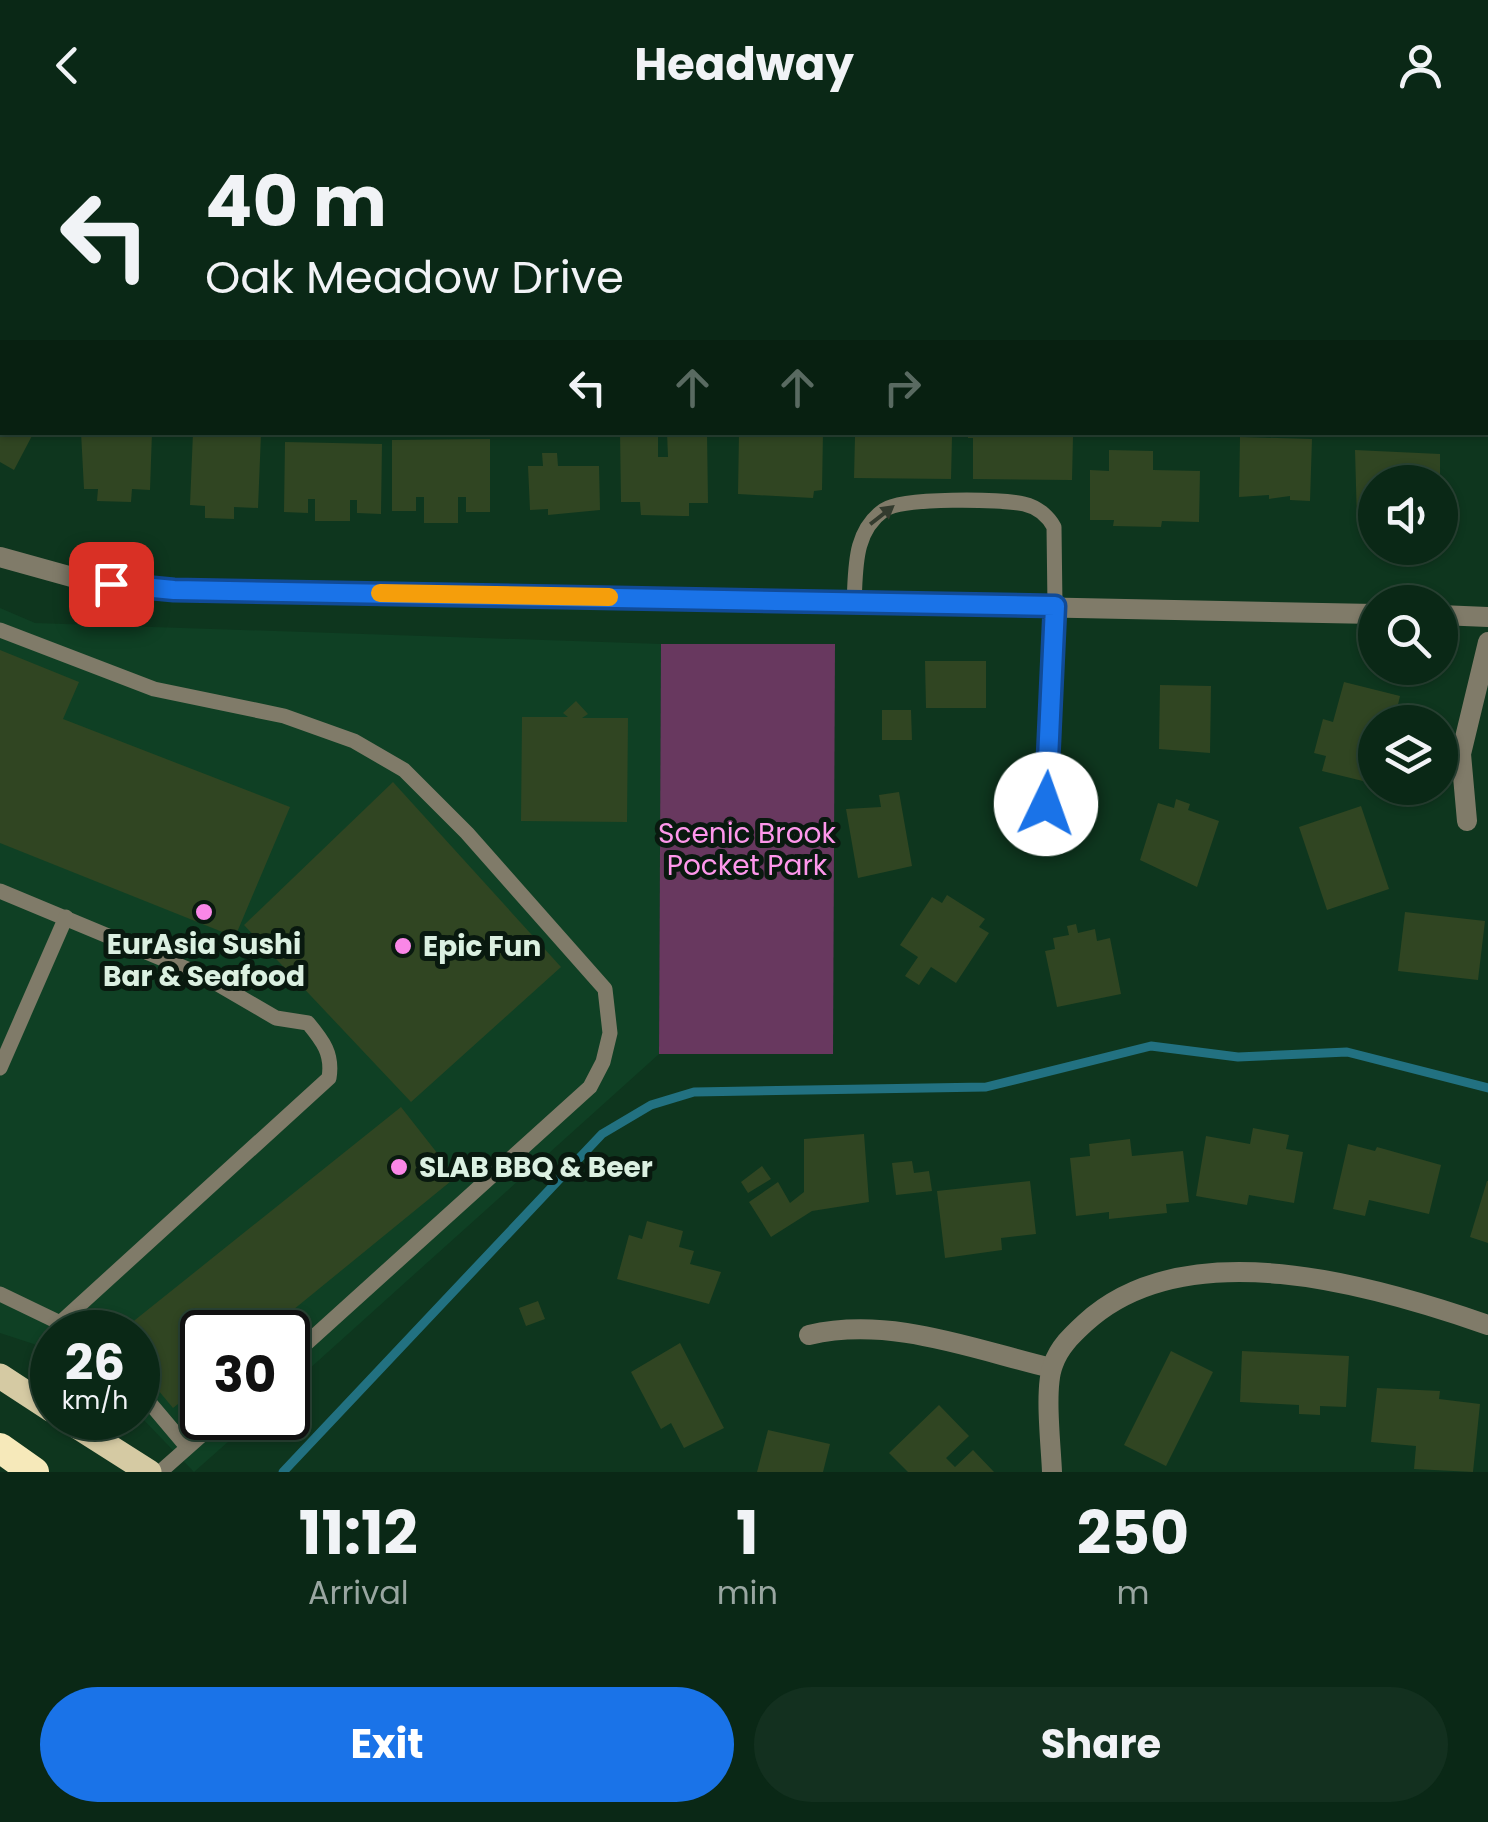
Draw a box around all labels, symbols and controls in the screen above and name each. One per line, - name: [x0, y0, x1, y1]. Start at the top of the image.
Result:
- text: Headway: [634, 33, 854, 96]
- icon: back: [40, 38, 95, 93]
- icon: person: [1393, 38, 1448, 93]
- text: 40 m: [205, 152, 387, 251]
- icon: left: [40, 170, 170, 300]
- text: Oak Meadow Drive: [205, 246, 624, 309]
- icon: left: [560, 360, 615, 415]
- icon: ahead: [665, 360, 720, 415]
- icon: ahead: [770, 360, 825, 415]
- icon: right: [875, 360, 930, 415]
- map controls: [1358, 465, 1458, 805]
- button: sound: [1358, 465, 1458, 565]
- one-way arrow: [869, 505, 895, 526]
- pin: [69, 542, 154, 627]
- icon: arrive: [84, 557, 139, 612]
- button: search: [1358, 585, 1458, 685]
- button: layers: [1358, 705, 1458, 805]
- position arrow: [994, 752, 1098, 856]
- park label: Scenic Brook Pocket Park: [658, 814, 837, 885]
- marker: EurAsia Sushi Bar & Seafood: [193, 901, 215, 923]
- place label: EurAsia Sushi Bar & Seafood: [103, 925, 305, 996]
- place label: Epic Fun: [423, 927, 541, 966]
- marker: Epic Fun: [392, 935, 414, 957]
- place label: SLAB BBQ & Beer: [419, 1148, 653, 1187]
- marker: SLAB BBQ & Beer: [388, 1156, 410, 1178]
- speed limit sign: 30: [180, 1310, 310, 1440]
- text: 26: [65, 1327, 125, 1398]
- text: km/h: [62, 1383, 128, 1418]
- text: 11:12: [299, 1491, 418, 1575]
- text: 1: [736, 1491, 759, 1575]
- text: 250: [1077, 1491, 1189, 1575]
- text: Arrival: [308, 1570, 409, 1615]
- text: min: [717, 1570, 778, 1615]
- text: m: [1116, 1570, 1149, 1615]
- button: Exit: [40, 1687, 734, 1802]
- button: Share: [754, 1687, 1448, 1802]

